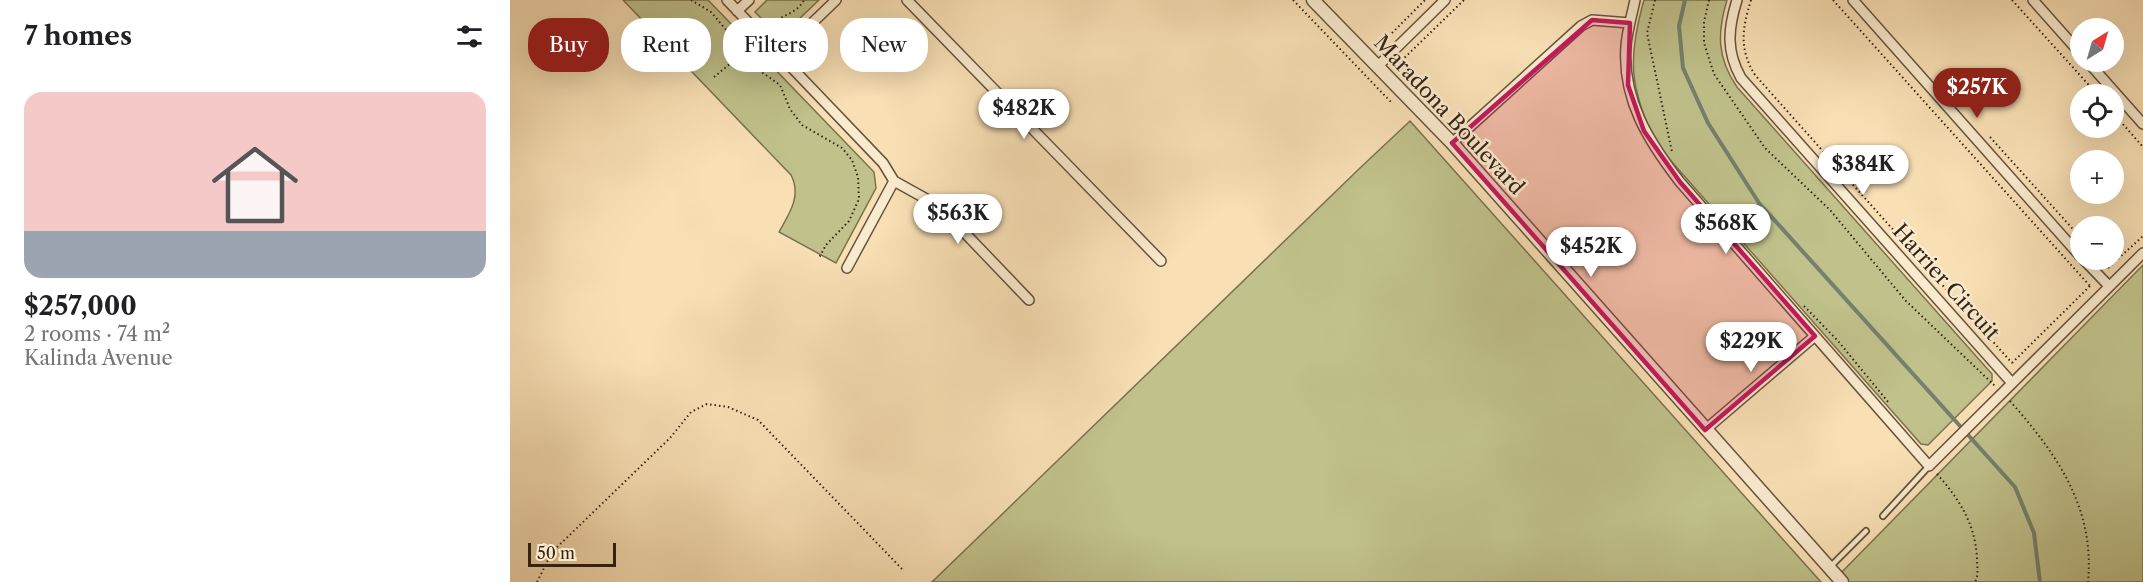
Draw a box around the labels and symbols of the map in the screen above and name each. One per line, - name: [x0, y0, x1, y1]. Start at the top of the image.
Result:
- north arrow: [2070, 18, 2124, 72]
- street label: Maradona Boulevard: [1369, 30, 1530, 200]
- pin: $257K: [1935, 68, 2019, 119]
- pin: $482K: [982, 89, 1066, 140]
- pin: $384K: [1821, 145, 1905, 196]
- pin: $563K: [916, 194, 1000, 245]
- pin: $568K: [1684, 204, 1768, 255]
- street label: Harrier Circuit: [1888, 218, 2005, 345]
- pin: $452K: [1549, 227, 1633, 278]
- pin: $229K: [1709, 322, 1793, 373]
- scale bar: [528, 540, 616, 568]

